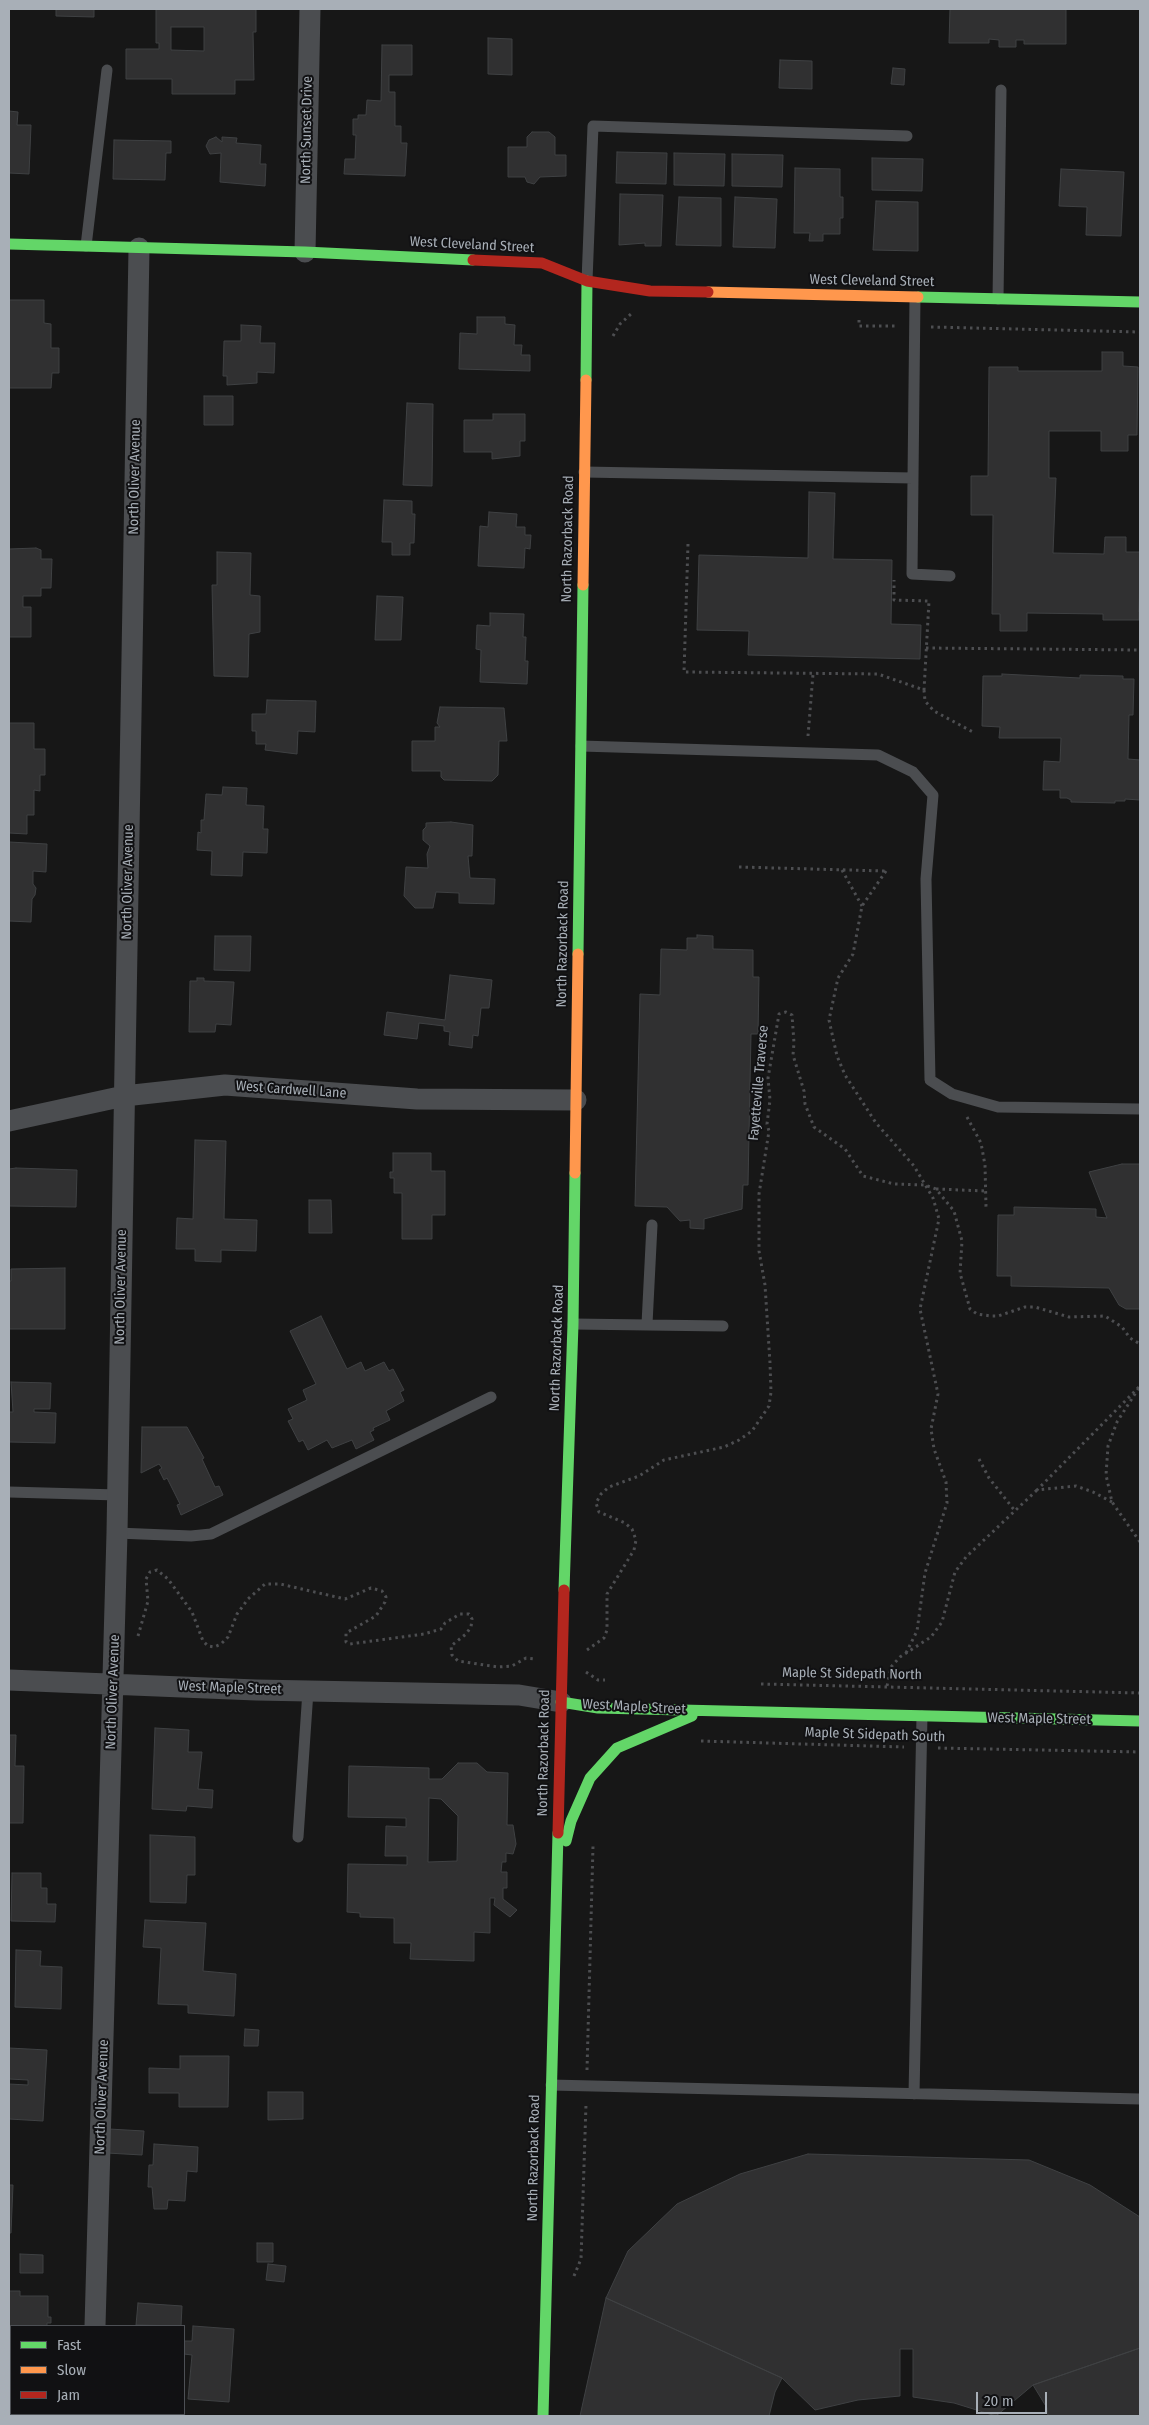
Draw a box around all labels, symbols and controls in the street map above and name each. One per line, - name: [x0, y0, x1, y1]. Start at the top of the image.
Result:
- street label: North Sunset Drive: [298, 76, 316, 184]
- street label: West Cleveland Street: [409, 233, 535, 257]
- street label: West Cleveland Street: [809, 272, 935, 290]
- street label: North Oliver Avenue: [126, 419, 144, 535]
- street label: North Razorback Road: [558, 475, 578, 603]
- street label: North Oliver Avenue: [119, 824, 137, 940]
- street label: North Razorback Road: [553, 880, 573, 1008]
- street label: Fayetteville Traverse: [746, 1025, 772, 1141]
- street label: West Cardwell Lane: [235, 1078, 347, 1102]
- street label: North Oliver Avenue: [112, 1229, 130, 1345]
- street label: North Razorback Road: [546, 1284, 568, 1412]
- street label: North Oliver Avenue: [103, 1634, 123, 1750]
- street label: Maple St Sidepath North: [782, 1664, 922, 1684]
- street label: West Maple Street: [178, 1678, 282, 1698]
- street label: North Razorback Road: [534, 1689, 554, 1817]
- street label: West Maple Street: [582, 1696, 686, 1718]
- street label: West Maple Street: [987, 1710, 1091, 1728]
- street label: Maple St Sidepath South: [804, 1724, 946, 1746]
- street label: North Oliver Avenue: [92, 2039, 112, 2155]
- street label: North Razorback Road: [524, 2094, 544, 2222]
- legend: [10, 2325, 185, 2415]
- text: Fast: [57, 2336, 81, 2354]
- text: Slow: [57, 2361, 86, 2379]
- scale bar: [979, 2382, 1050, 2414]
- text: Jam: [57, 2386, 80, 2404]
- text: 20 m: [984, 2392, 1014, 2410]

